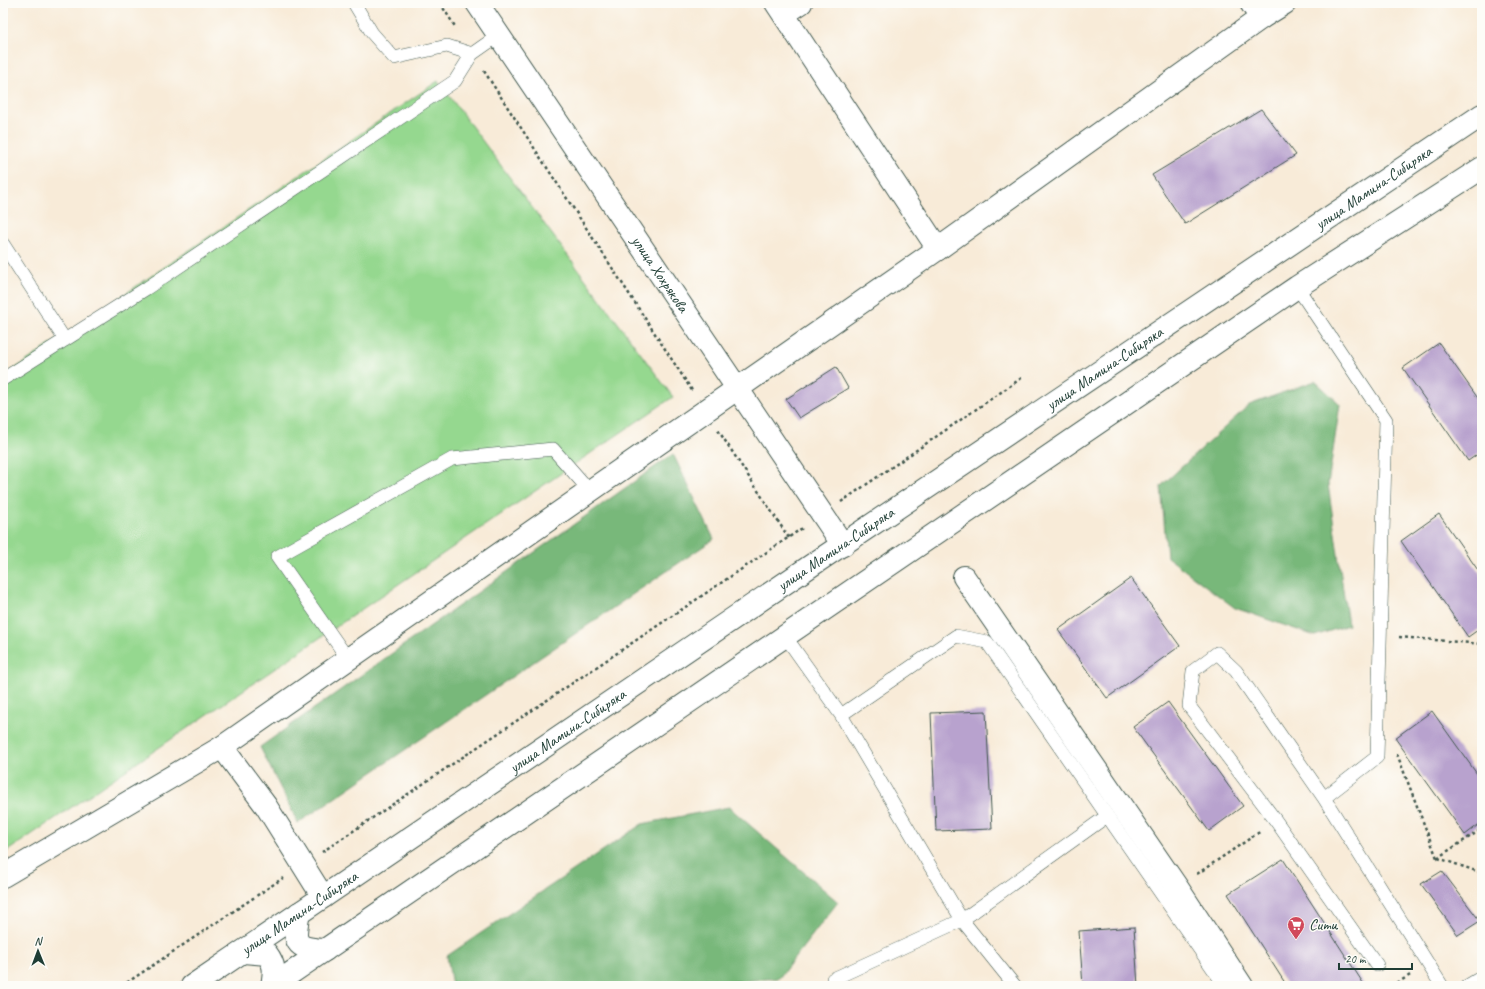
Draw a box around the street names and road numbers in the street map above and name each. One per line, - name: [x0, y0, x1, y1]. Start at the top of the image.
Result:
- street label: улица Мамина-Сибиряка: [1311, 141, 1437, 235]
- street label: улица Хохрякова: [626, 231, 694, 317]
- street label: улица Мамина-Сибиряка: [1042, 321, 1168, 415]
- street label: улица Мамина-Сибиряка: [773, 502, 899, 596]
- street label: улица Мамина-Сибиряка: [505, 684, 631, 778]
- street label: улица Мамина-Сибиряка: [237, 866, 362, 960]

